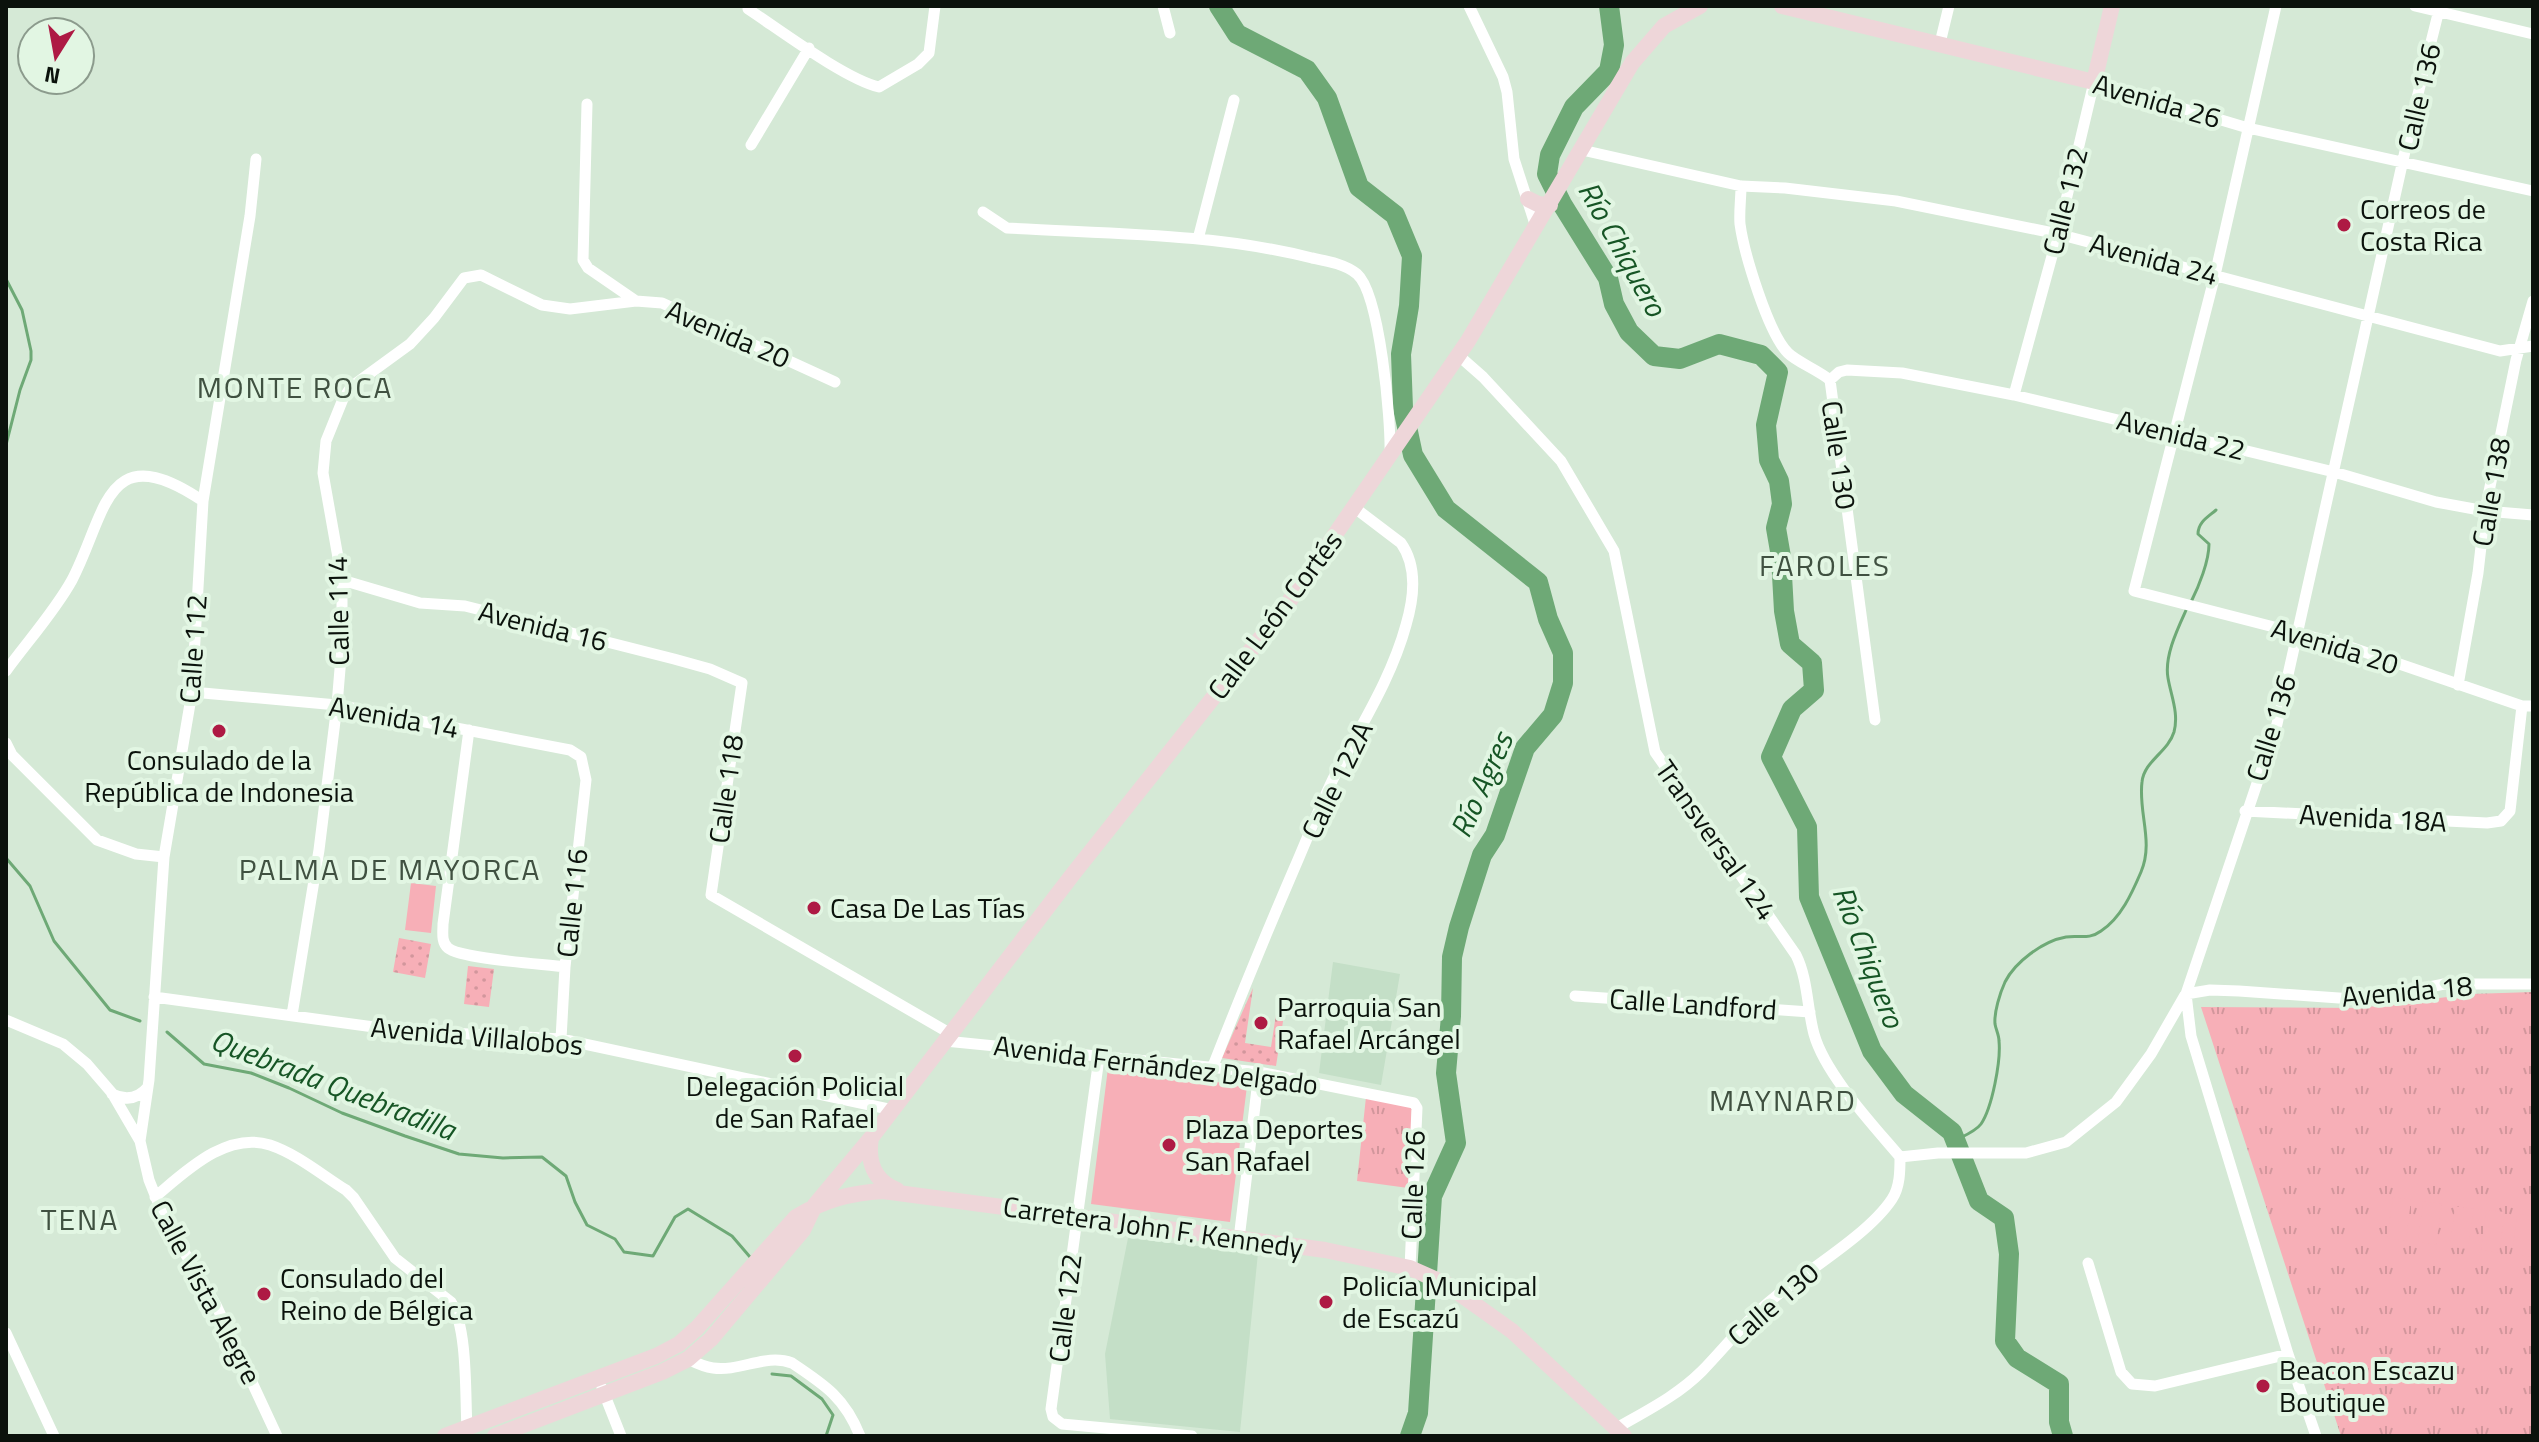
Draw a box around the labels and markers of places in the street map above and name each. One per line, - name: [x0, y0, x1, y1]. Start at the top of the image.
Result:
- place label: Correos de Costa Rica: [2360, 187, 2486, 262]
- marker: Correos de Costa Rica: [2335, 216, 2353, 234]
- marker: Consulado de la República de Indonesia: [210, 722, 228, 740]
- place label: Consulado de la República de Indonesia: [84, 738, 354, 813]
- place label: Casa De Las Tías: [830, 886, 1025, 929]
- marker: Casa De Las Tías: [805, 899, 823, 917]
- place label: Parroquia San Rafael Arcángel: [1277, 985, 1461, 1060]
- marker: Parroquia San Rafael Arcángel: [1252, 1014, 1270, 1032]
- marker: Delegación Policial de San Rafael: [786, 1047, 804, 1065]
- place label: Delegación Policial de San Rafael: [686, 1064, 904, 1139]
- place label: Plaza Deportes San Rafael: [1185, 1107, 1363, 1182]
- marker: Plaza Deportes San Rafael: [1160, 1136, 1178, 1154]
- place label: Consulado del Reino de Bélgica: [280, 1256, 473, 1331]
- place label: Policía Municipal de Escazú: [1342, 1264, 1538, 1339]
- marker: Consulado del Reino de Bélgica: [255, 1285, 273, 1303]
- marker: Policía Municipal de Escazú: [1317, 1293, 1335, 1311]
- place label: Beacon Escazu Boutique: [2279, 1348, 2455, 1423]
- marker: Beacon Escazu Boutique: [2254, 1377, 2272, 1395]

